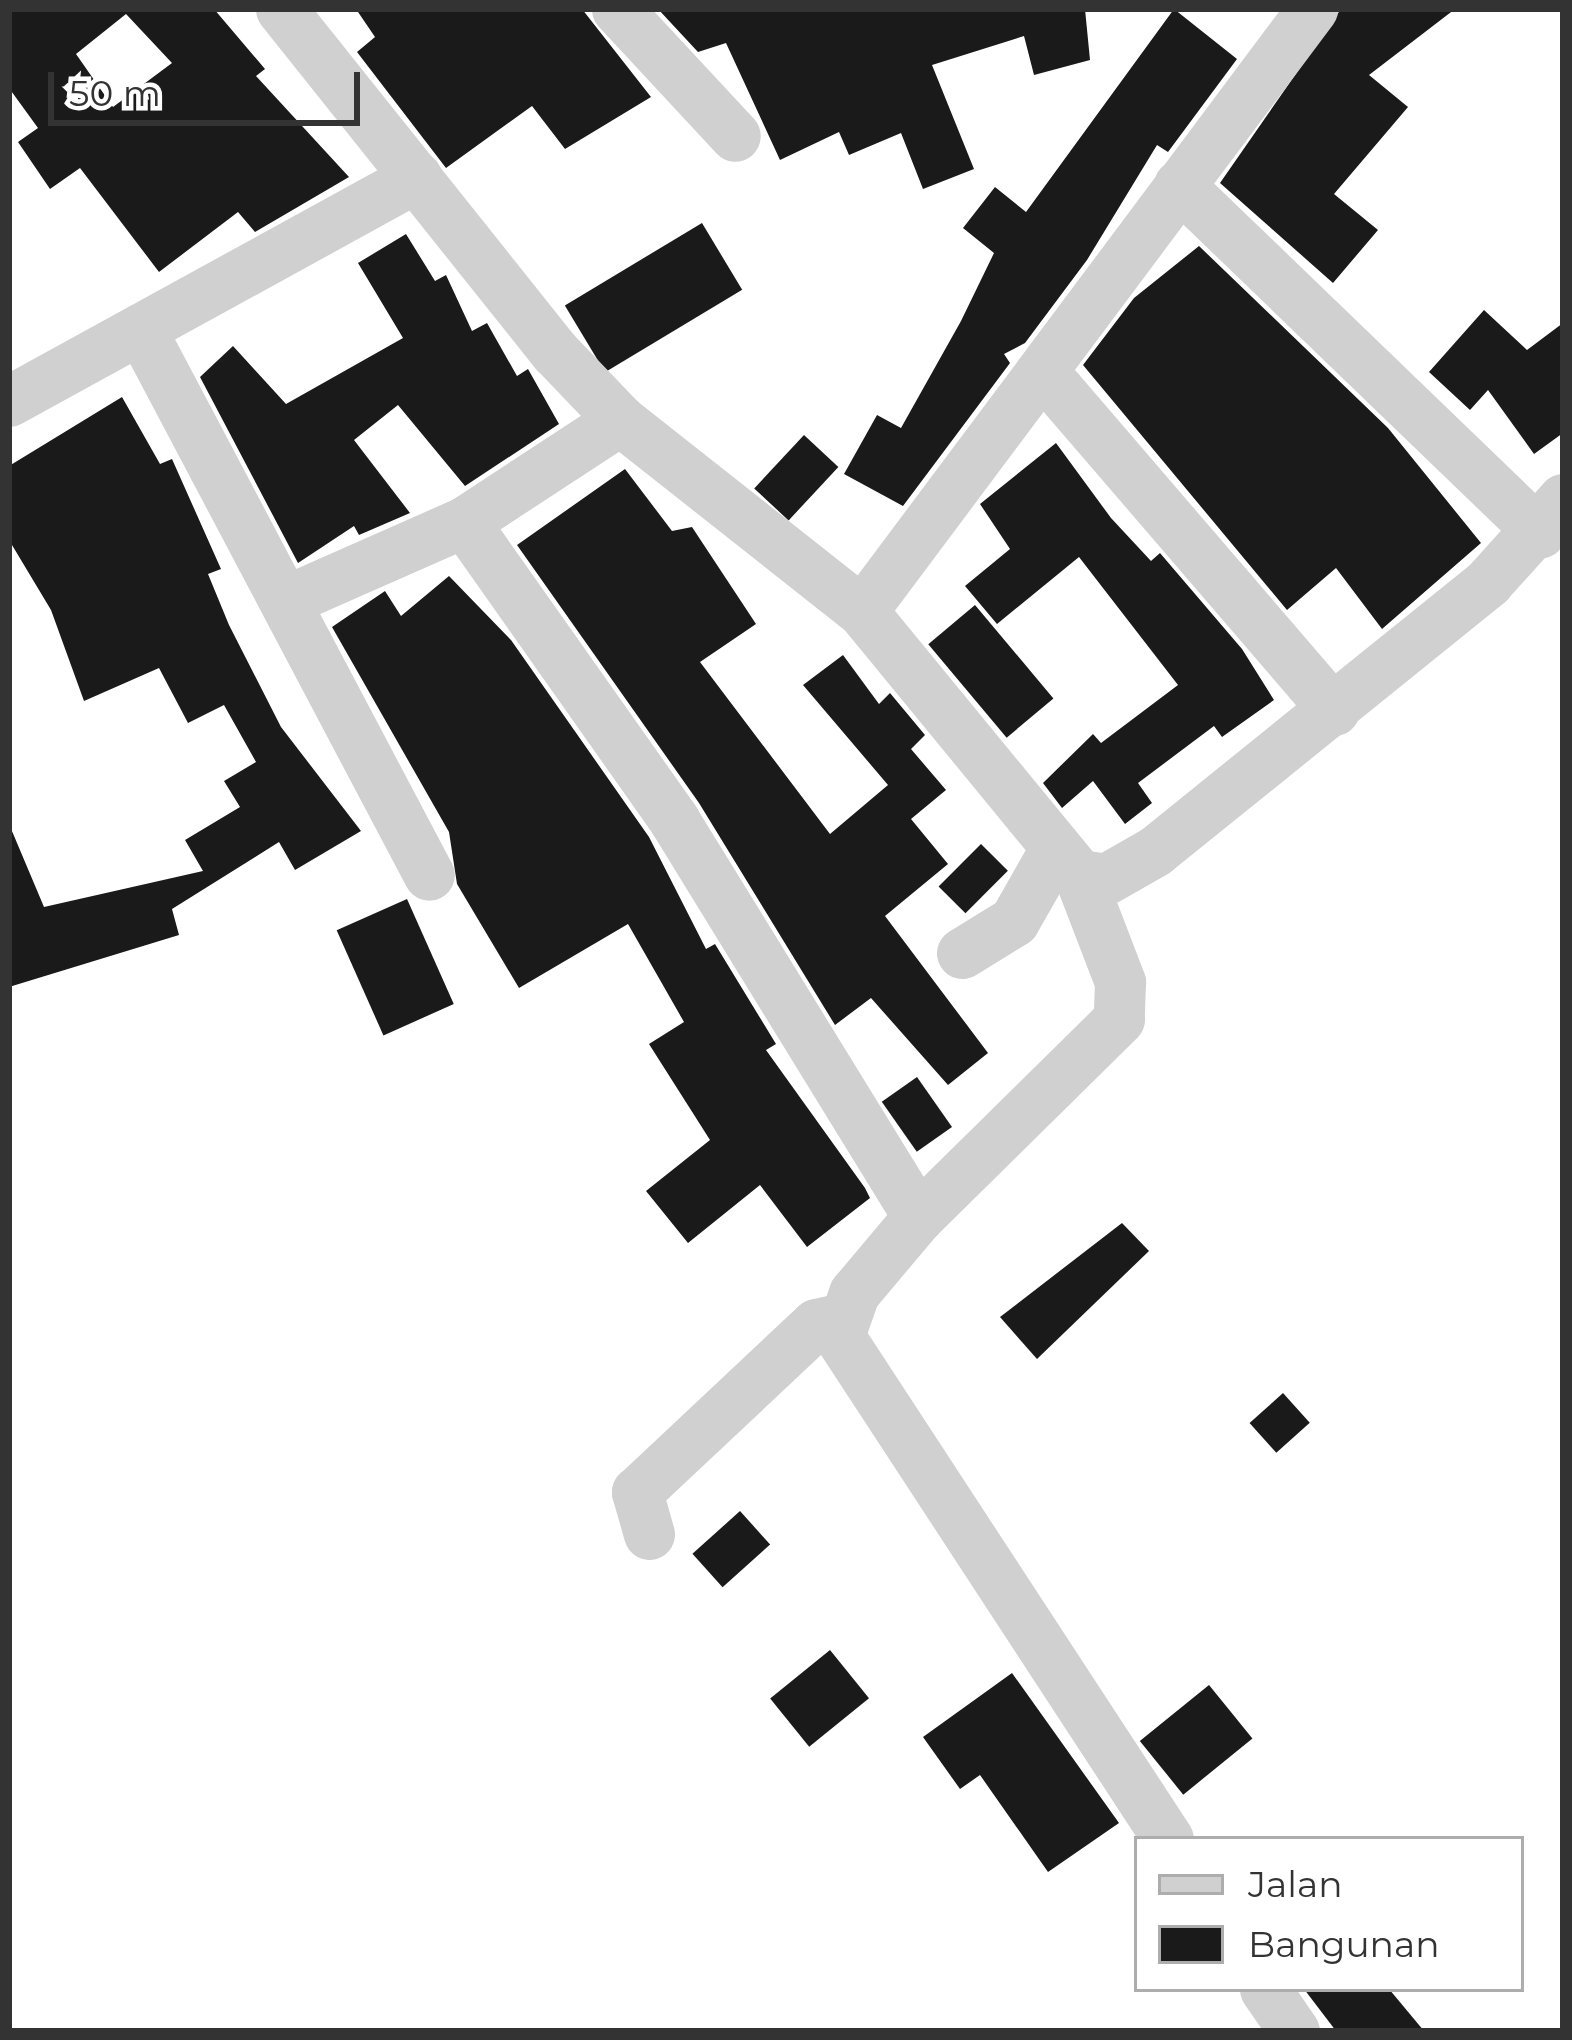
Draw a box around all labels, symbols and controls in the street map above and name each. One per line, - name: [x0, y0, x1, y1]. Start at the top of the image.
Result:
- scale bar: [54, 48, 366, 122]
- text: 50 m: [69, 71, 161, 115]
- legend: [1134, 1836, 1524, 1992]
- text: Jalan: [1248, 1862, 1343, 1906]
- text: Bangunan: [1248, 1922, 1439, 1966]

